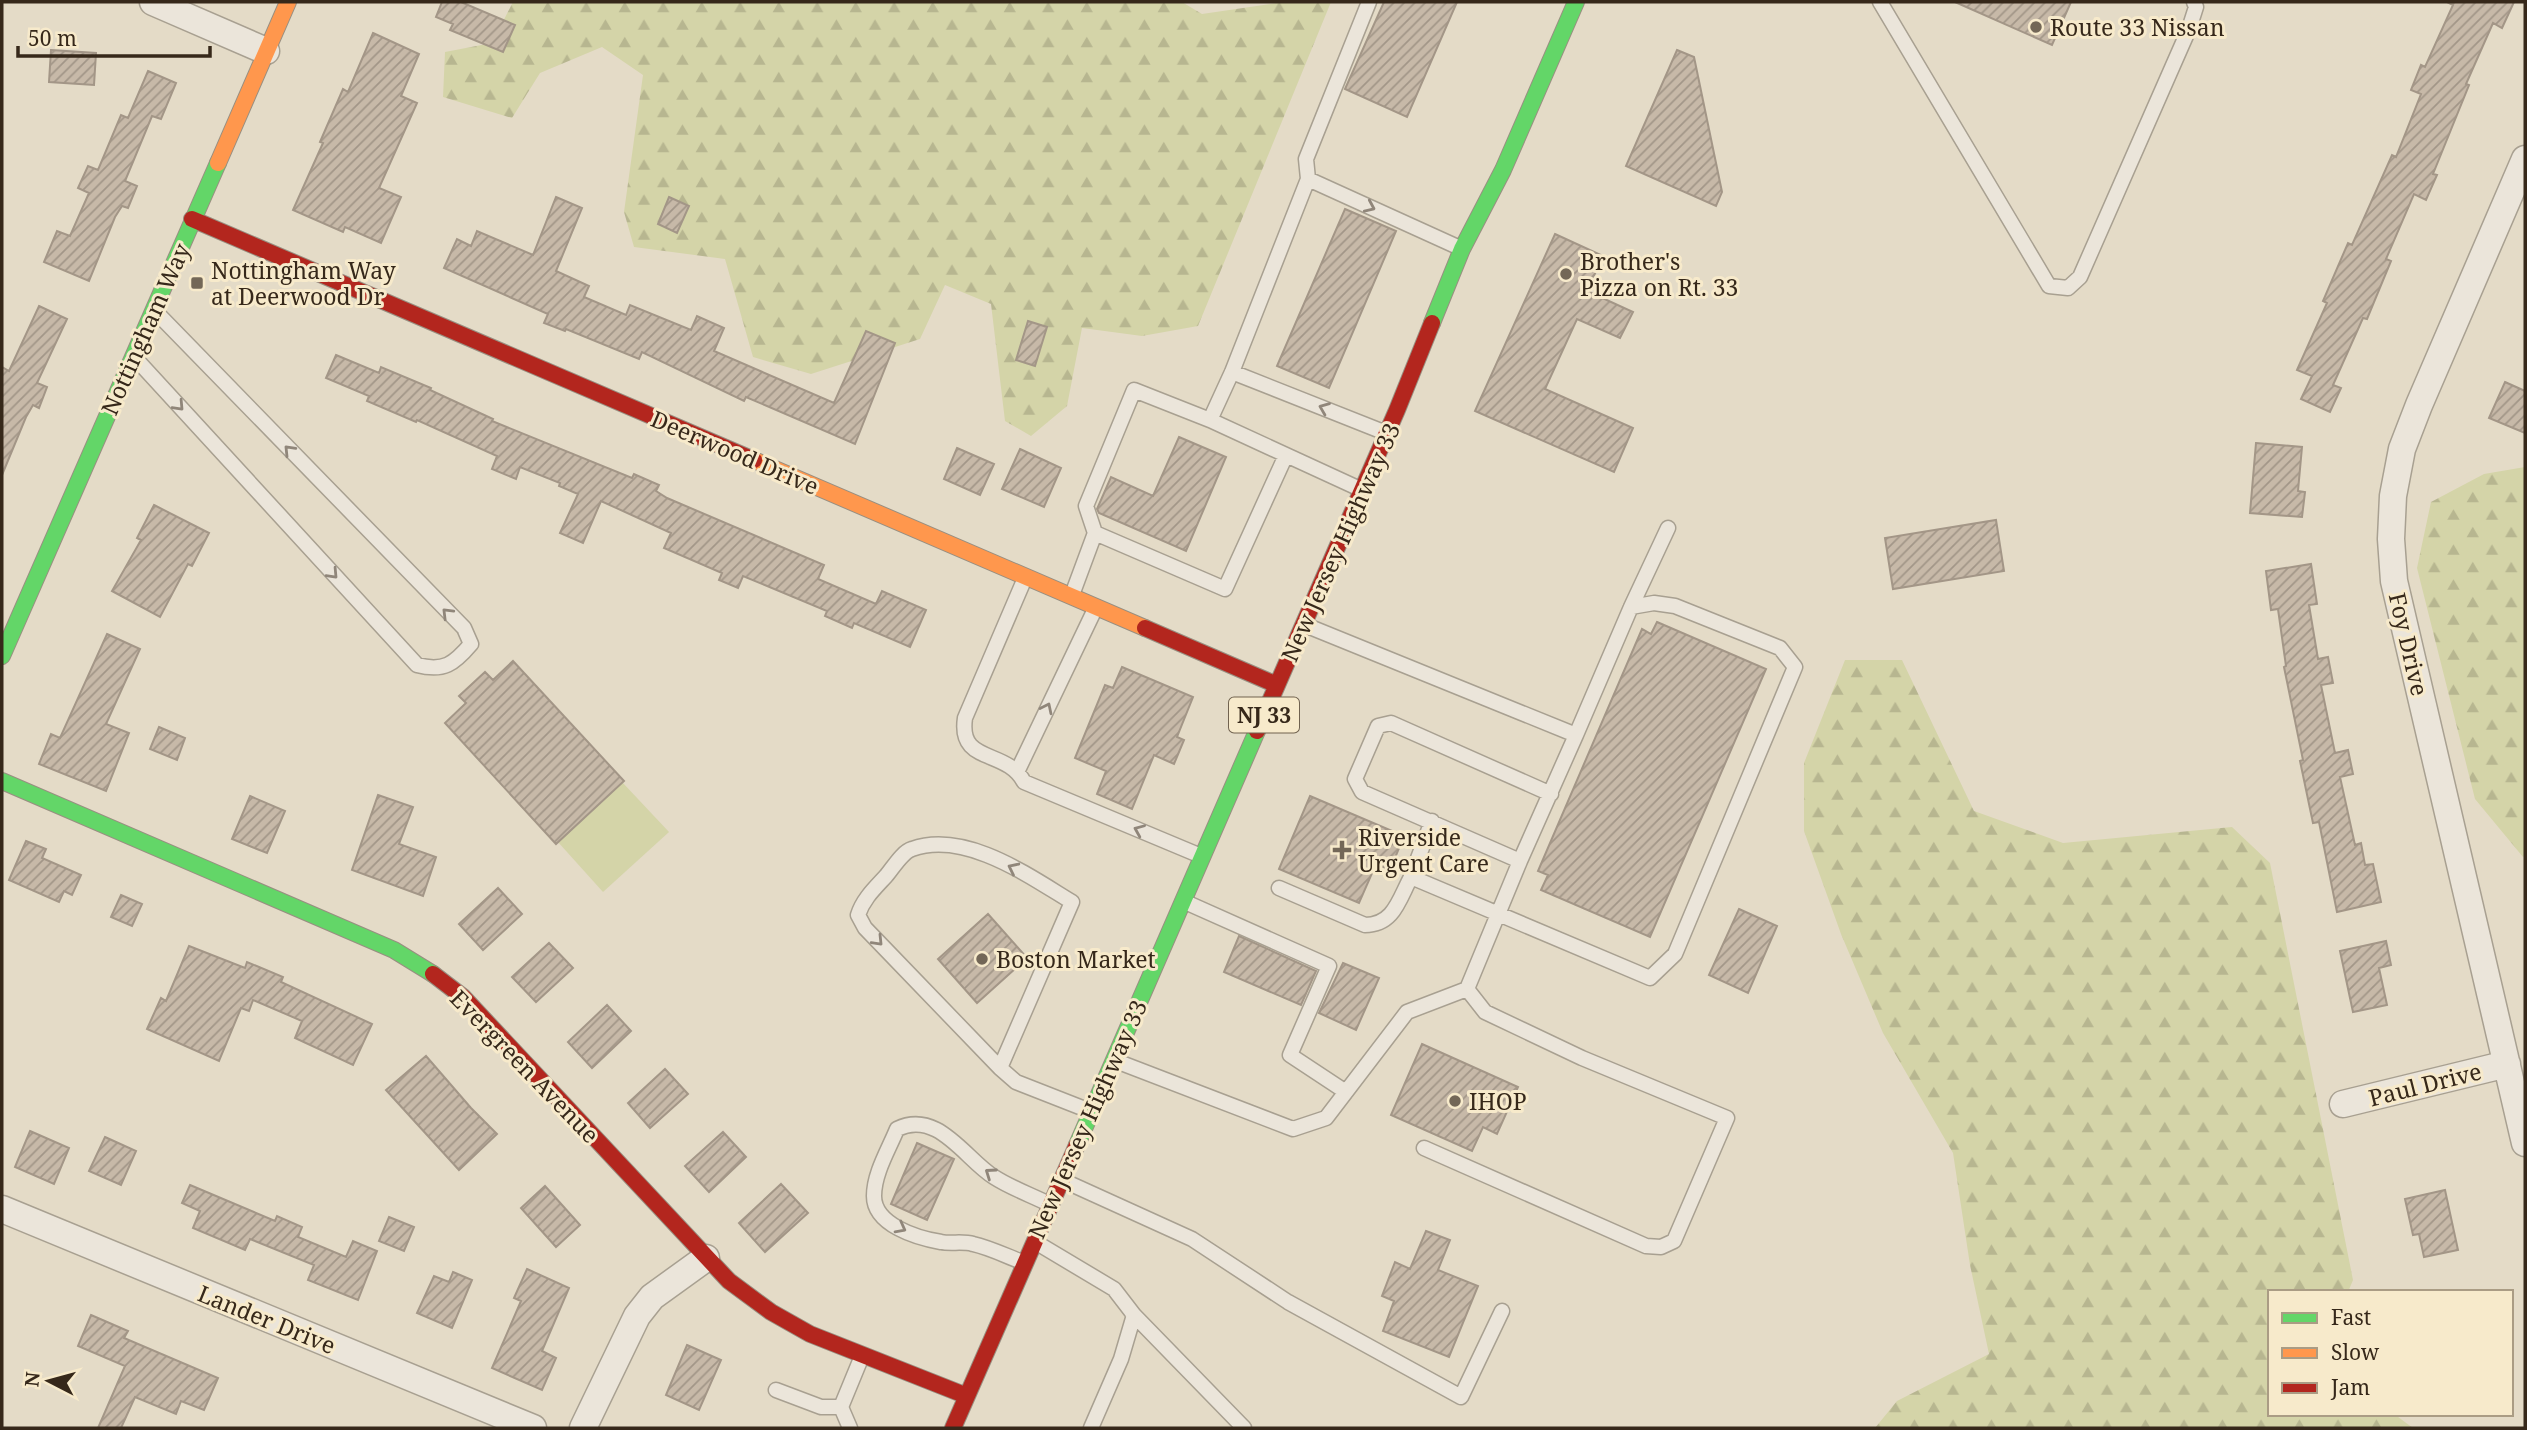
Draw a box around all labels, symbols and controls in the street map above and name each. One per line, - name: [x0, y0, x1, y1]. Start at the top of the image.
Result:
- place label: Route 33 Nissan: [2050, 11, 2225, 43]
- scale bar: [18, 14, 210, 58]
- marker: Route 33 Nissan: [2028, 19, 2044, 35]
- text: 50 m: [28, 24, 77, 52]
- one-way arrow: [1363, 199, 1376, 213]
- street label: Nottingham Way: [93, 238, 197, 420]
- place label: Brother's Pizza on Rt. 33: [1580, 245, 1738, 303]
- place label: Nottingham Way at Deerwood Dr: [211, 254, 396, 312]
- marker: Brother's Pizza on Rt. 33: [1558, 266, 1574, 282]
- marker: Nottingham Way at Deerwood Dr: [189, 275, 205, 291]
- one-way arrow: [171, 398, 183, 411]
- street label: Deerwood Drive: [646, 402, 824, 502]
- one-way arrow: [1318, 403, 1330, 417]
- street label: New Jersey Highway 33: [1273, 418, 1407, 666]
- one-way arrow: [284, 445, 297, 458]
- one-way arrow: [325, 565, 337, 578]
- street label: Foy Drive: [2382, 589, 2436, 699]
- one-way arrow: [443, 608, 456, 621]
- road number: NJ 33: [1229, 698, 1299, 732]
- one-way arrow: [1039, 703, 1053, 715]
- place label: Riverside Urgent Care: [1358, 821, 1489, 879]
- one-way arrow: [1134, 825, 1146, 839]
- marker: Riverside Urgent Care: [1332, 840, 1352, 860]
- one-way arrow: [1008, 862, 1020, 876]
- one-way arrow: [870, 933, 883, 946]
- place label: Boston Market: [996, 943, 1156, 975]
- marker: Boston Market: [974, 951, 990, 967]
- street label: Evergreen Avenue: [443, 982, 607, 1150]
- street label: New Jersey Highway 33: [1020, 995, 1154, 1243]
- street label: Paul Drive: [2365, 1055, 2485, 1113]
- place label: IHOP: [1469, 1085, 1527, 1117]
- marker: IHOP: [1447, 1093, 1463, 1109]
- one-way arrow: [985, 1169, 998, 1181]
- one-way arrow: [894, 1220, 906, 1234]
- street label: Lander Drive: [193, 1277, 341, 1361]
- legend: [2268, 1290, 2513, 1416]
- text: Fast: [2331, 1303, 2371, 1331]
- text: Slow: [2331, 1338, 2380, 1366]
- north arrow: [14, 1346, 84, 1416]
- text: N: [18, 1370, 46, 1388]
- text: Jam: [2330, 1373, 2370, 1401]

